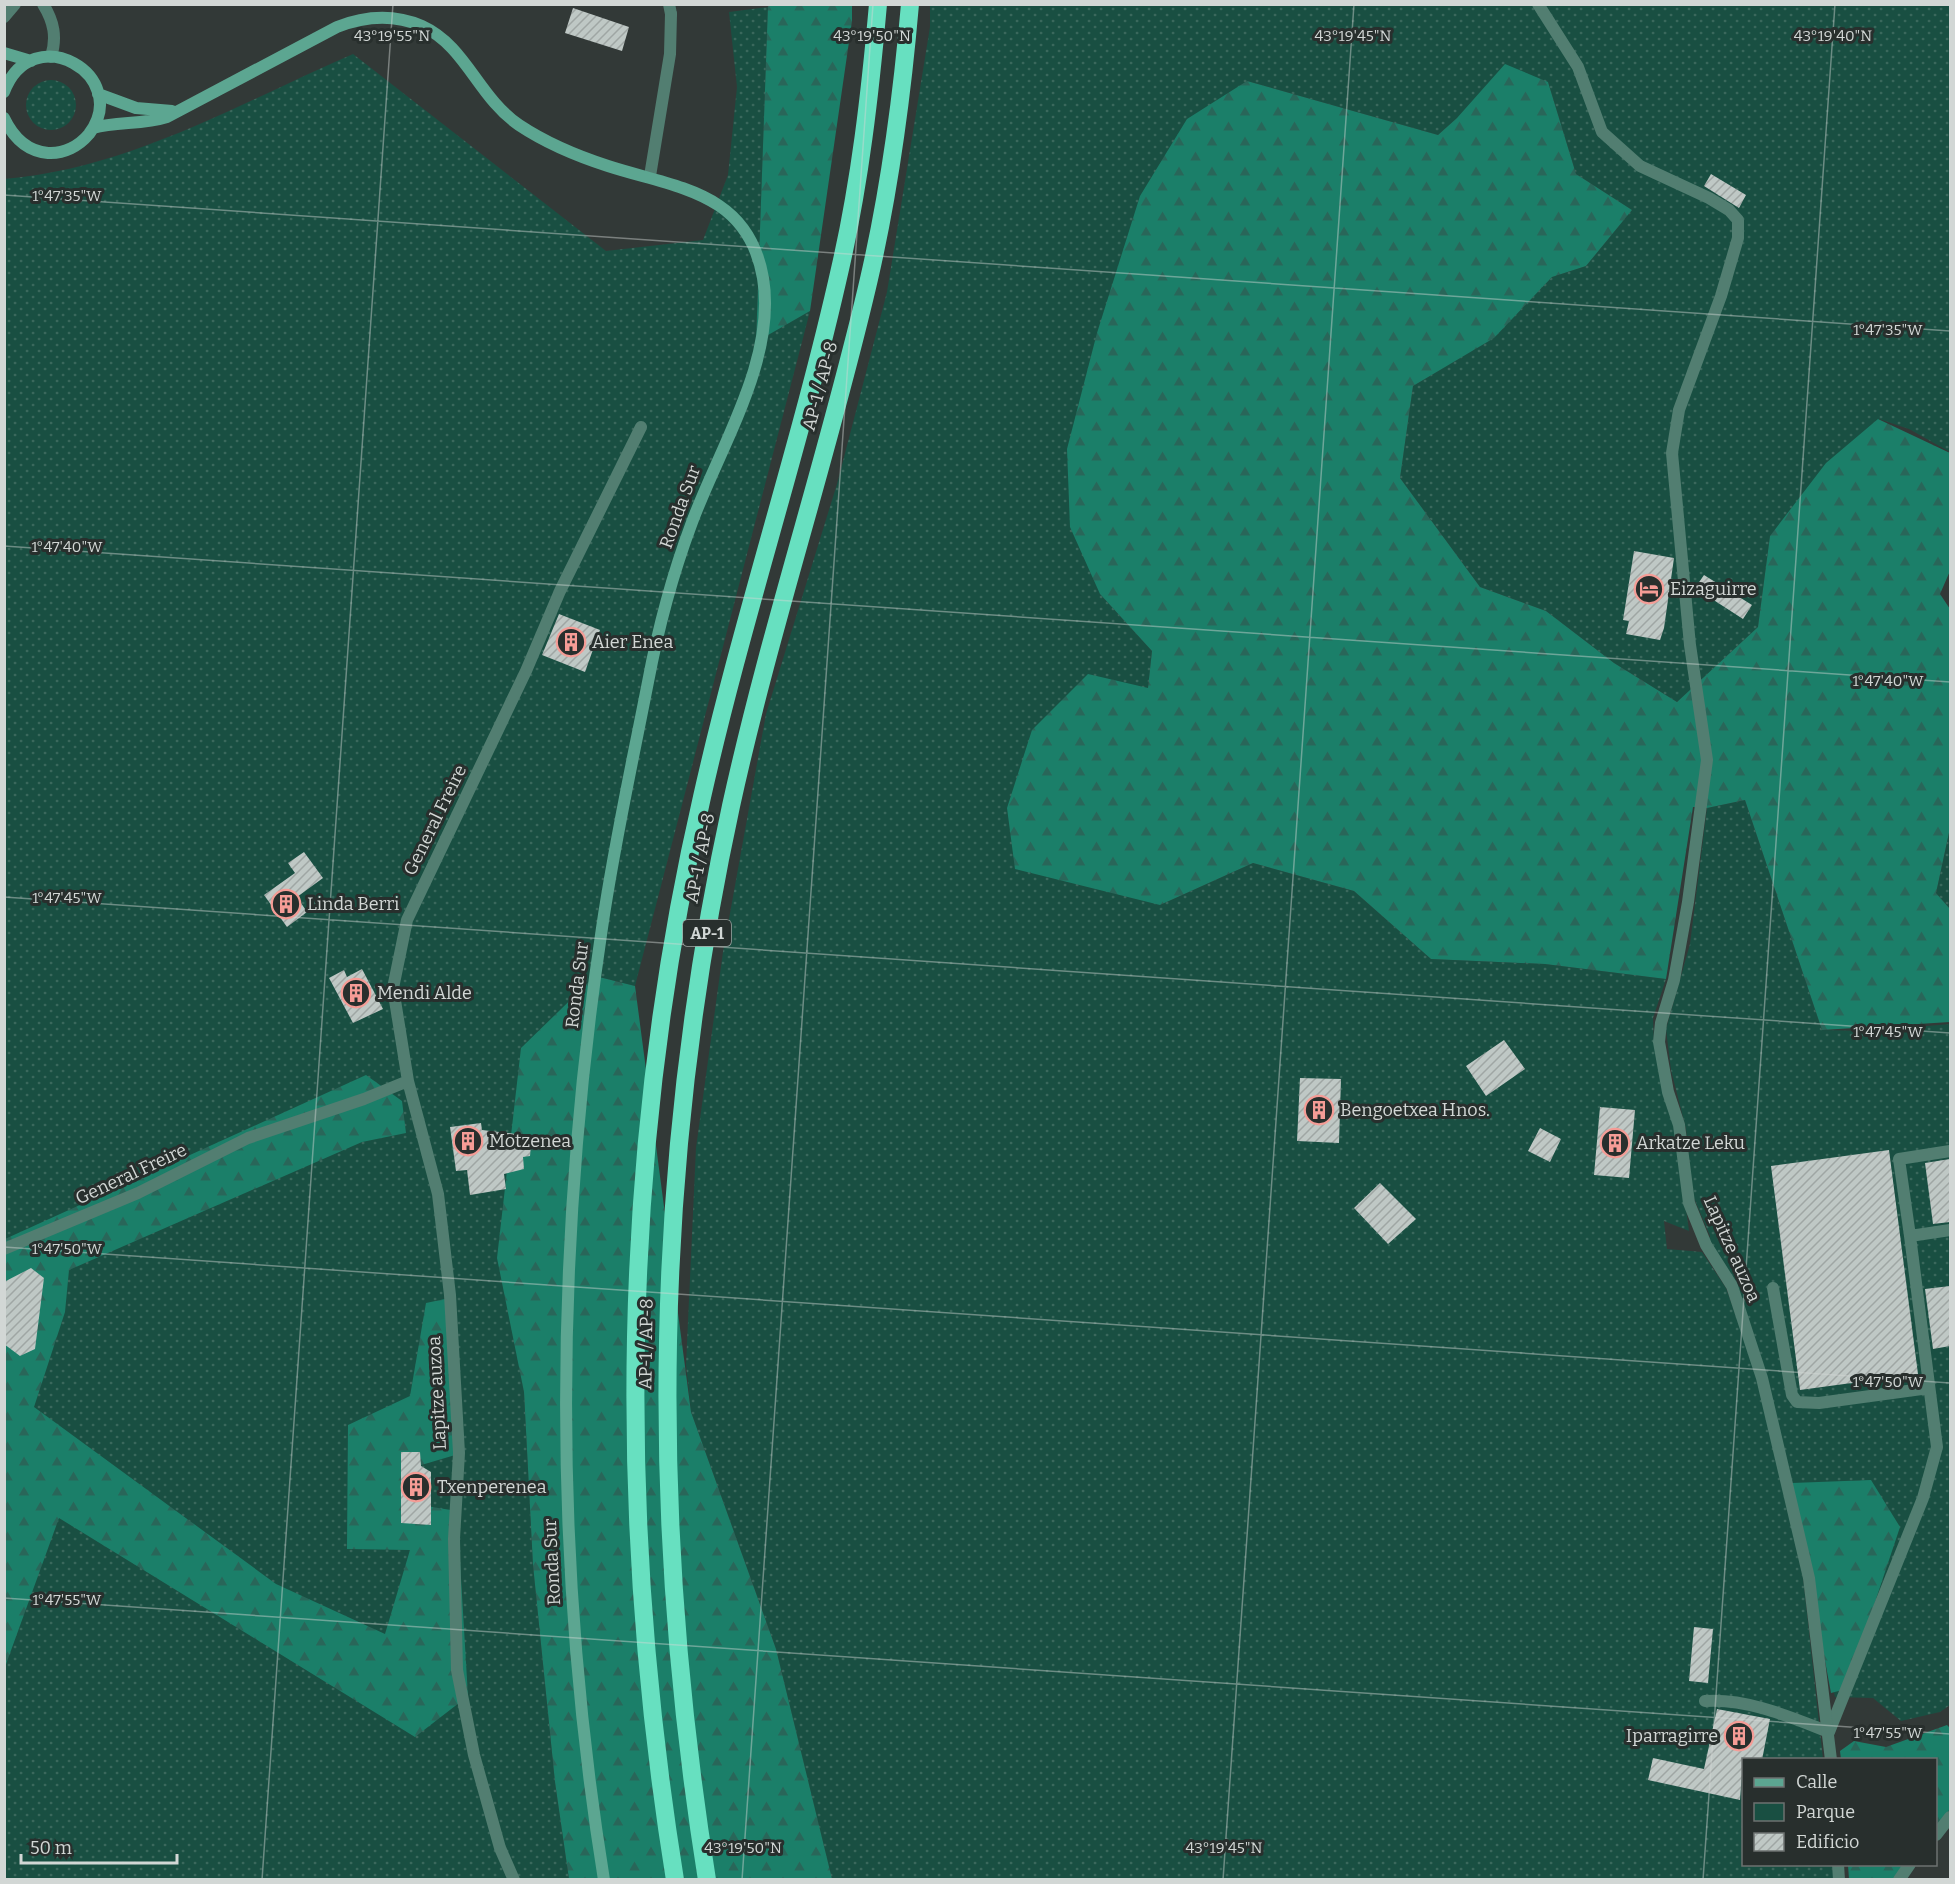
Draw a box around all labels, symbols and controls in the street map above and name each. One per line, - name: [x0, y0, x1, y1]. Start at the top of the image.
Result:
- text: 43°19'55"N: [354, 27, 430, 45]
- text: 43°19'50"N: [833, 27, 911, 45]
- text: 43°19'45"N: [1315, 27, 1392, 45]
- text: 43°19'40"N: [1794, 27, 1872, 45]
- text: 1°47'35"W: [32, 187, 102, 205]
- text: 1°47'35"W: [1853, 321, 1923, 339]
- street label: AP-1 / AP-8: [798, 339, 842, 433]
- street label: Ronda Sur: [655, 462, 705, 551]
- text: 1°47'40"W: [31, 538, 103, 556]
- hotel icon: Eizaguirre: [1633, 573, 1665, 605]
- place label: Eizaguirre: [1670, 578, 1757, 600]
- building icon: Aier Enea: [555, 626, 587, 658]
- place label: Aier Enea: [592, 631, 673, 653]
- text: 1°47'40"W: [1852, 672, 1924, 690]
- street label: General Freire: [399, 761, 471, 879]
- street label: AP-1 / AP-8: [680, 811, 720, 905]
- building icon: Linda Berri: [270, 888, 302, 920]
- text: 1°47'45"W: [32, 889, 102, 907]
- place label: Linda Berri: [307, 893, 399, 915]
- road number: AP-1: [683, 920, 731, 946]
- street label: Ronda Sur: [561, 941, 593, 1029]
- building icon: Mendi Alde: [340, 977, 372, 1009]
- place label: Mendi Alde: [377, 982, 472, 1004]
- text: 1°47'45"W: [1853, 1023, 1923, 1041]
- building icon: Bengoetxea Hnos.: [1303, 1094, 1335, 1126]
- place label: Bengoetxea Hnos.: [1340, 1099, 1490, 1121]
- building icon: Motzenea: [452, 1125, 484, 1157]
- building icon: Arkatze Leku: [1599, 1127, 1631, 1159]
- place label: Motzenea: [489, 1130, 571, 1152]
- place label: Arkatze Leku: [1636, 1132, 1745, 1154]
- street label: General Freire: [72, 1139, 190, 1209]
- street label: Lapitze auzoa: [1699, 1192, 1765, 1306]
- text: 1°47'50"W: [32, 1240, 103, 1258]
- street label: AP-1 / AP-8: [634, 1298, 658, 1390]
- street label: Lapitze auzoa: [423, 1335, 451, 1450]
- text: 1°47'50"W: [1853, 1373, 1924, 1391]
- building icon: Txenperenea: [400, 1471, 432, 1503]
- place label: Txenperenea: [437, 1476, 547, 1498]
- street label: Ronda Sur: [539, 1518, 565, 1606]
- text: 1°47'55"W: [33, 1591, 102, 1609]
- building icon: Iparragirre: [1723, 1720, 1755, 1752]
- text: 1°47'55"W: [1854, 1724, 1923, 1742]
- place label: Iparragirre: [1626, 1725, 1718, 1747]
- legend: [1742, 1758, 1937, 1866]
- text: Calle: [1796, 1771, 1837, 1793]
- text: Parque: [1796, 1801, 1855, 1823]
- scale bar: [21, 1827, 177, 1865]
- text: Edificio: [1796, 1831, 1859, 1853]
- text: 50 m: [30, 1837, 72, 1859]
- text: 43°19'50"N: [704, 1839, 782, 1857]
- text: 43°19'45"N: [1186, 1839, 1263, 1857]

